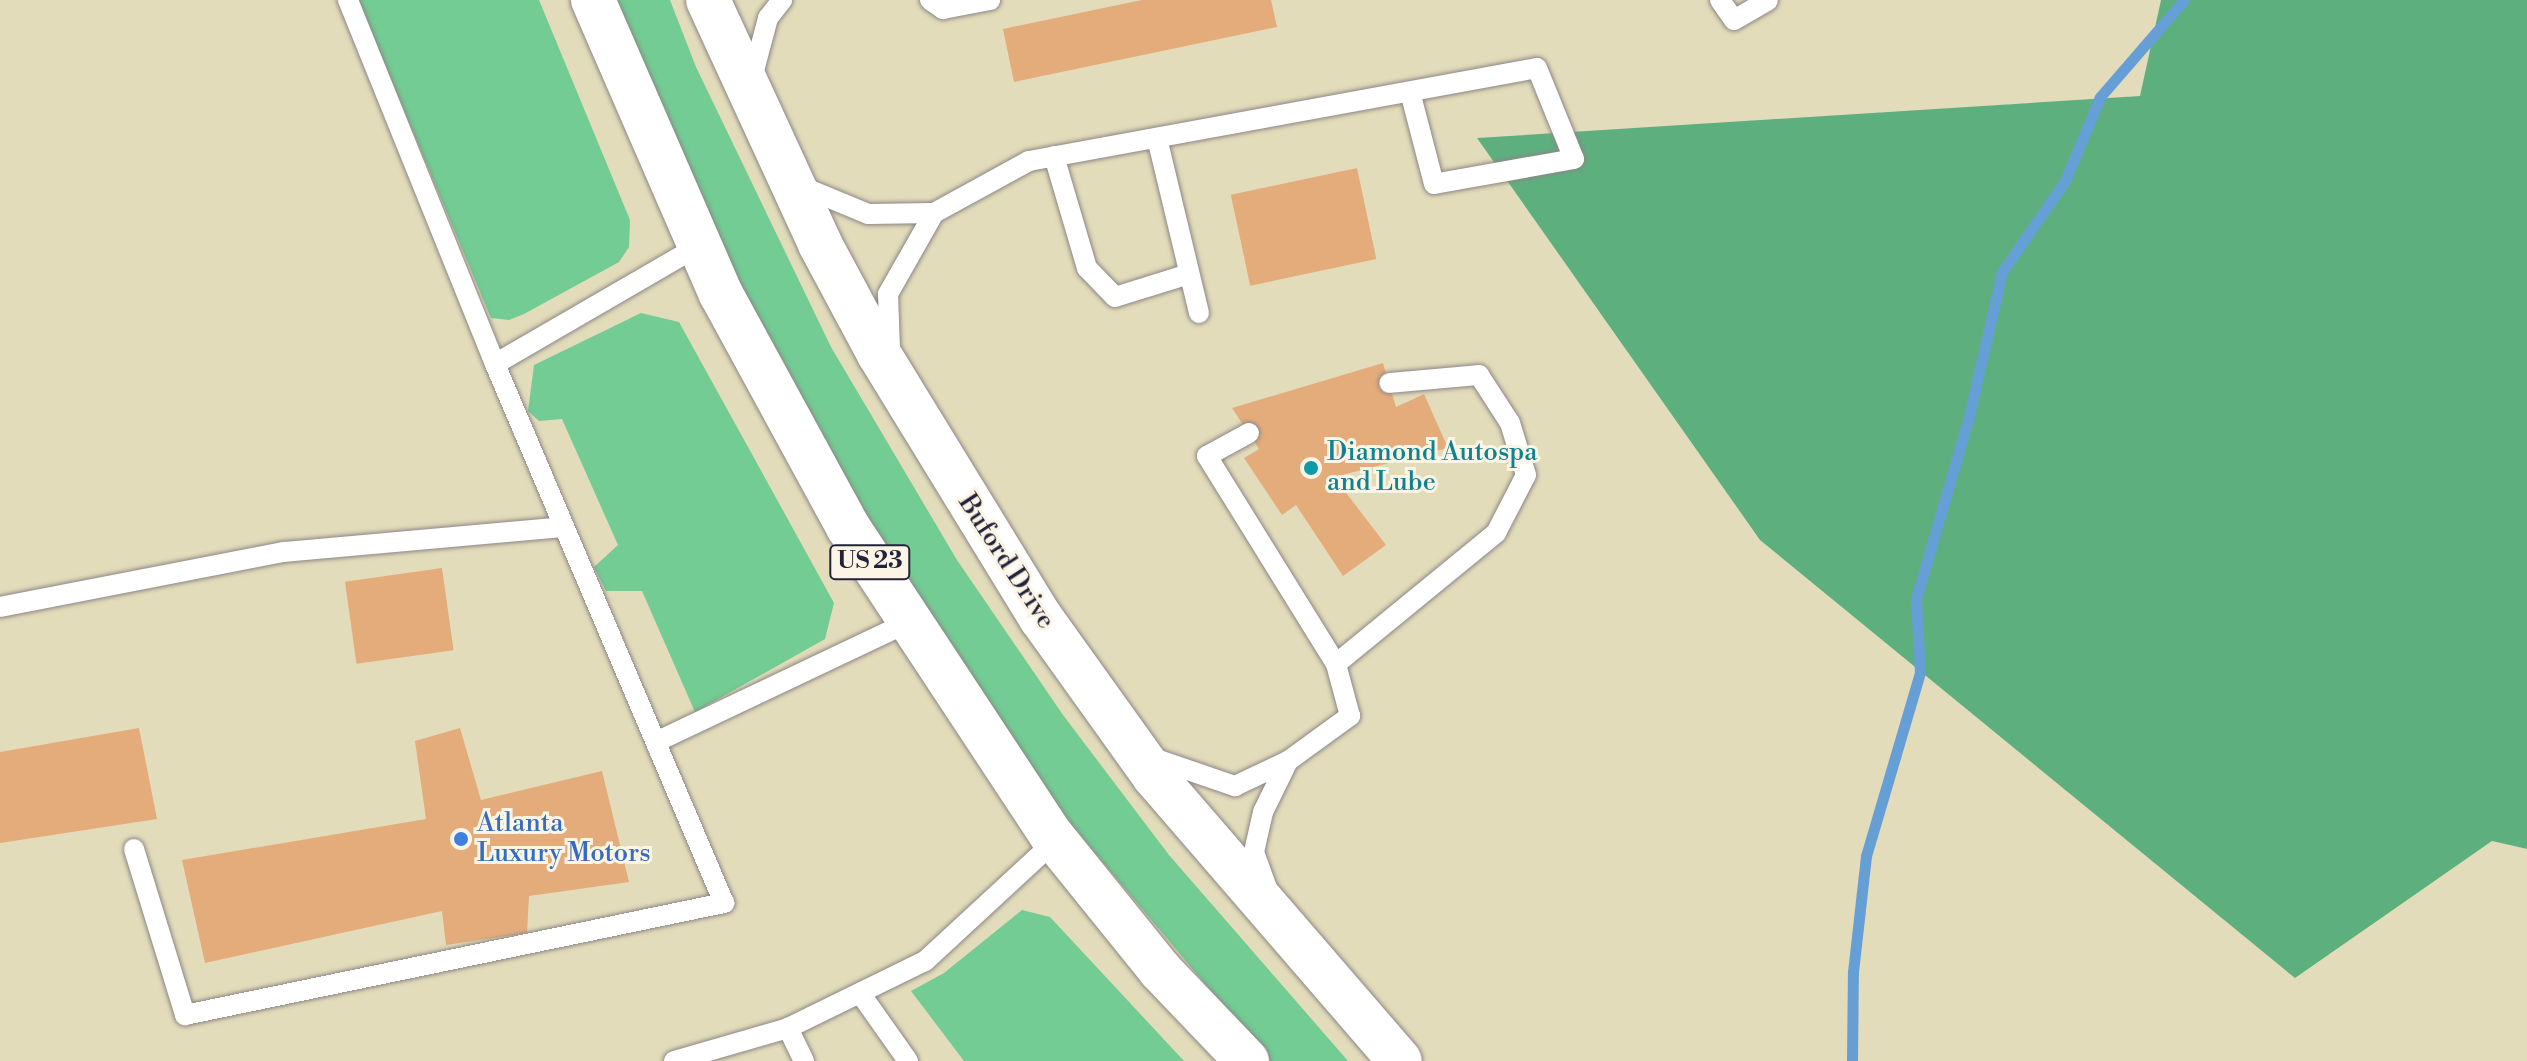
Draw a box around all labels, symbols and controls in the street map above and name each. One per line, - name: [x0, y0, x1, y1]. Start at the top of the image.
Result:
- place label: Diamond Autospa and Lube: [1327, 437, 1537, 498]
- marker: Diamond Autospa and Lube: [1302, 459, 1320, 477]
- street label: Buford Drive: [951, 489, 1061, 635]
- road number: US 23: [828, 542, 912, 582]
- place label: Atlanta Luxury Motors: [477, 808, 651, 870]
- marker: Atlanta Luxury Motors: [452, 830, 470, 848]

